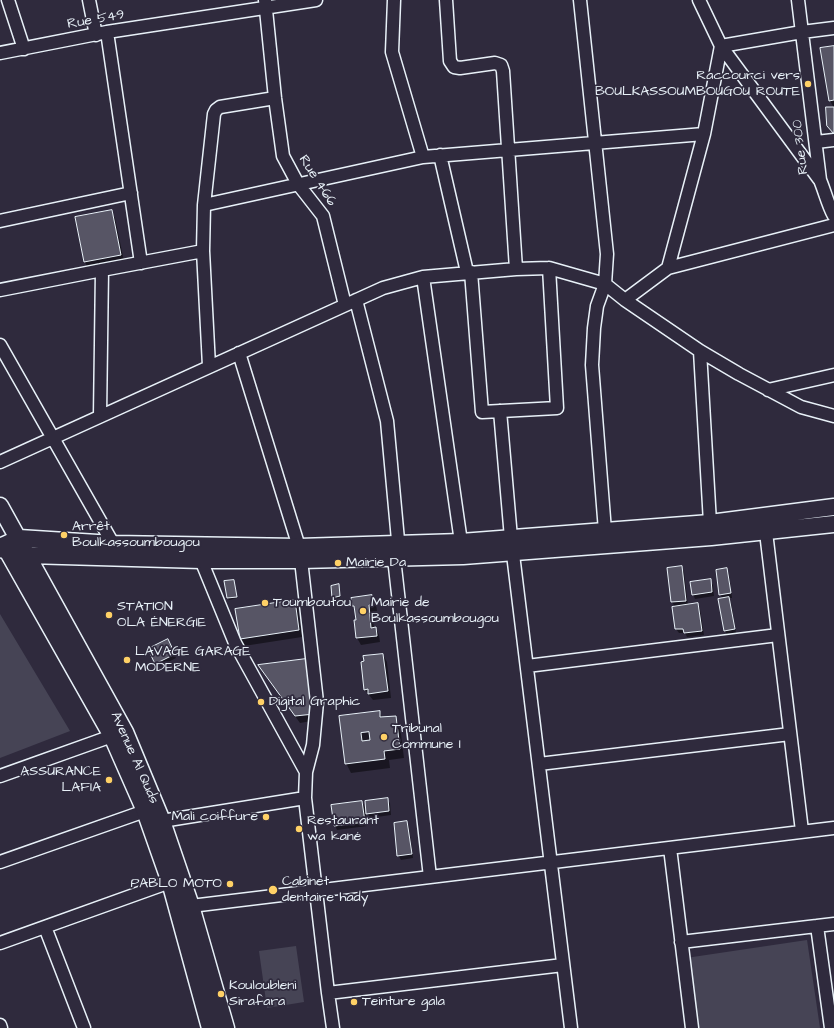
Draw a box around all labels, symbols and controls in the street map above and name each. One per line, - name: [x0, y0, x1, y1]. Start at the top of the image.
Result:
- street label: Rue 549: [66, 7, 126, 33]
- place label: Raccourci vers BOULKASSOUMBOUGOU ROUTE: [595, 68, 800, 100]
- marker: Raccourci vers BOULKASSOUMBOUGOU ROUTE: [803, 79, 813, 89]
- street label: Rue 300: [789, 119, 813, 175]
- street label: Rue 466: [294, 152, 340, 210]
- place label: Arrêt Boulkassoumbougou: [72, 519, 200, 552]
- marker: Arrêt Boulkassoumbougou: [59, 530, 69, 540]
- place label: Mairie Da: [346, 555, 406, 571]
- marker: Mairie Da: [333, 558, 343, 568]
- place label: Toumboutou: [273, 595, 351, 611]
- place label: Mairie de Boulkassoumbougou: [371, 595, 499, 628]
- marker: Toumboutou: [260, 598, 270, 608]
- place label: STATION OLA ÉNERGIE: [117, 599, 206, 632]
- marker: Mairie de Boulkassoumbougou: [358, 606, 368, 616]
- marker: STATION OLA ÉNERGIE: [104, 610, 114, 620]
- place label: LAVAGE GARAGE MODERNE: [135, 644, 251, 676]
- marker: LAVAGE GARAGE MODERNE: [122, 655, 132, 665]
- place label: Digital Graphic: [269, 694, 360, 710]
- marker: Digital Graphic: [256, 697, 266, 707]
- street label: Avenue Al Quds: [106, 709, 162, 807]
- place label: Tribunal Commune I: [392, 721, 461, 754]
- marker: Tribunal Commune I: [379, 732, 389, 742]
- place label: ASSURANCE LAFIA: [20, 764, 101, 796]
- marker: ASSURANCE LAFIA: [104, 775, 114, 785]
- place label: Mali coiffure: [171, 809, 258, 825]
- marker: Mali coiffure: [261, 812, 271, 822]
- place label: Restaurant wa kané: [307, 813, 379, 846]
- marker: Restaurant wa kané: [294, 824, 304, 834]
- place label: Cabinet dentaire hady: [282, 874, 368, 906]
- place label: PABLO MOTO: [130, 876, 222, 892]
- marker: PABLO MOTO: [225, 879, 235, 889]
- marker: Cabinet dentaire hady: [267, 884, 279, 896]
- place label: Kouloubleni Sirafara: [229, 978, 296, 1010]
- marker: Kouloubleni Sirafara: [216, 989, 226, 999]
- place label: Teinture gala: [362, 994, 445, 1010]
- marker: Teinture gala: [349, 997, 359, 1007]

